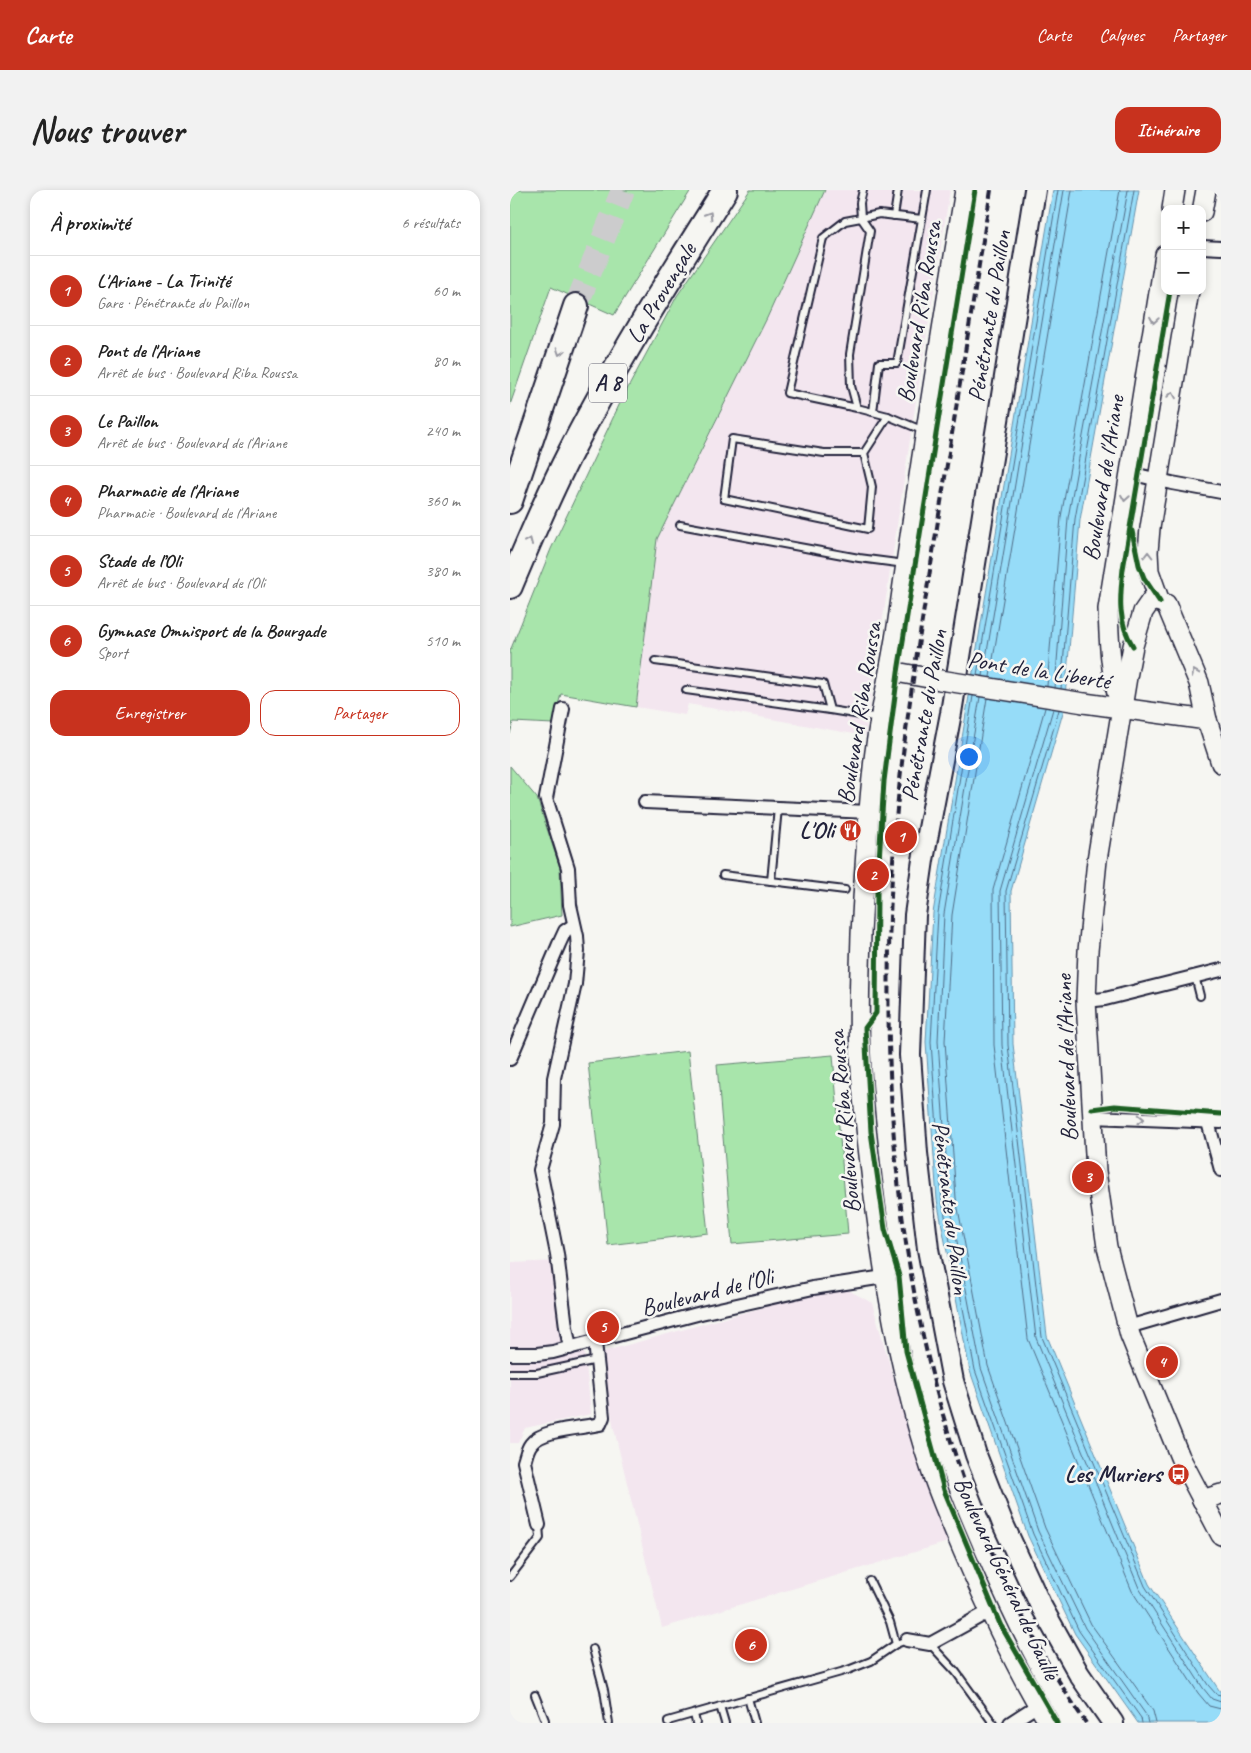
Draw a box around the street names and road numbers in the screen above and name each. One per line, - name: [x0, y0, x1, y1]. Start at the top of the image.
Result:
- street label: Boulevard Riba Roussa: [890, 217, 948, 405]
- street label: Pénétrante du Paillon: [961, 228, 1017, 404]
- street label: La Provençale: [619, 235, 704, 349]
- road number: A 8: [589, 364, 627, 402]
- street label: Boulevard de l'Ariane: [1075, 391, 1131, 563]
- street label: Boulevard Riba Roussa: [830, 618, 888, 806]
- street label: Pénétrante du Paillon: [894, 627, 954, 803]
- street label: Pont de la Liberté: [966, 644, 1116, 697]
- street label: Boulevard de l'Ariane: [1048, 972, 1084, 1142]
- street label: Boulevard Riba Roussa: [821, 1027, 867, 1214]
- street label: Pénétrante du Paillon: [926, 1120, 976, 1296]
- street label: Boulevard de l'Oli: [638, 1261, 778, 1323]
- street label: Boulevard Général de Gaulle: [947, 1472, 1068, 1686]

